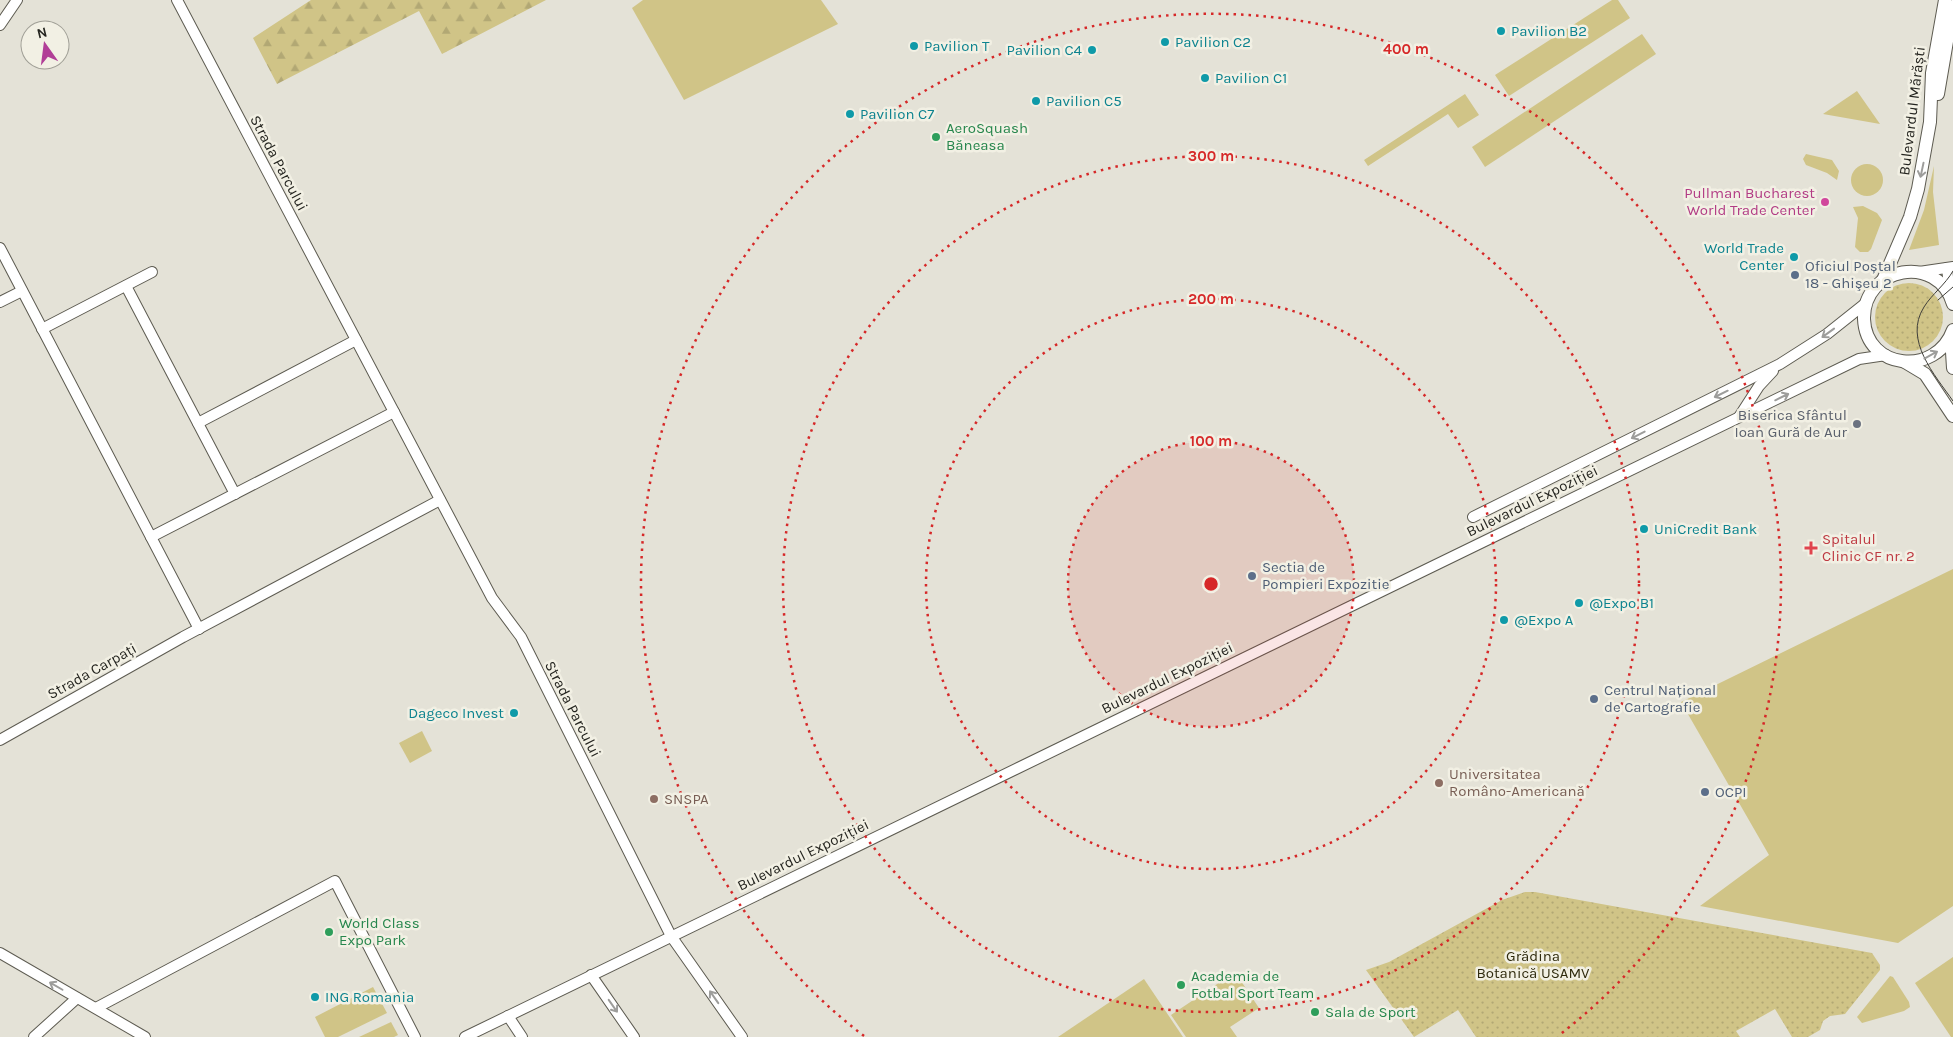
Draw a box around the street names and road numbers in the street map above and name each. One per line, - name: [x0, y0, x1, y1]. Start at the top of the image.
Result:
- street label: Bulevardul Mărăști: [1895, 45, 1929, 177]
- street label: Strada Parcului: [246, 112, 312, 214]
- street label: Bulevardul Expoziției: [1463, 461, 1601, 541]
- street label: Bulevardul Expoziției: [1098, 638, 1236, 718]
- street label: Strada Carpați: [44, 639, 140, 703]
- street label: Strada Parcului: [541, 658, 605, 760]
- street label: Bulevardul Expoziției: [734, 815, 872, 895]

